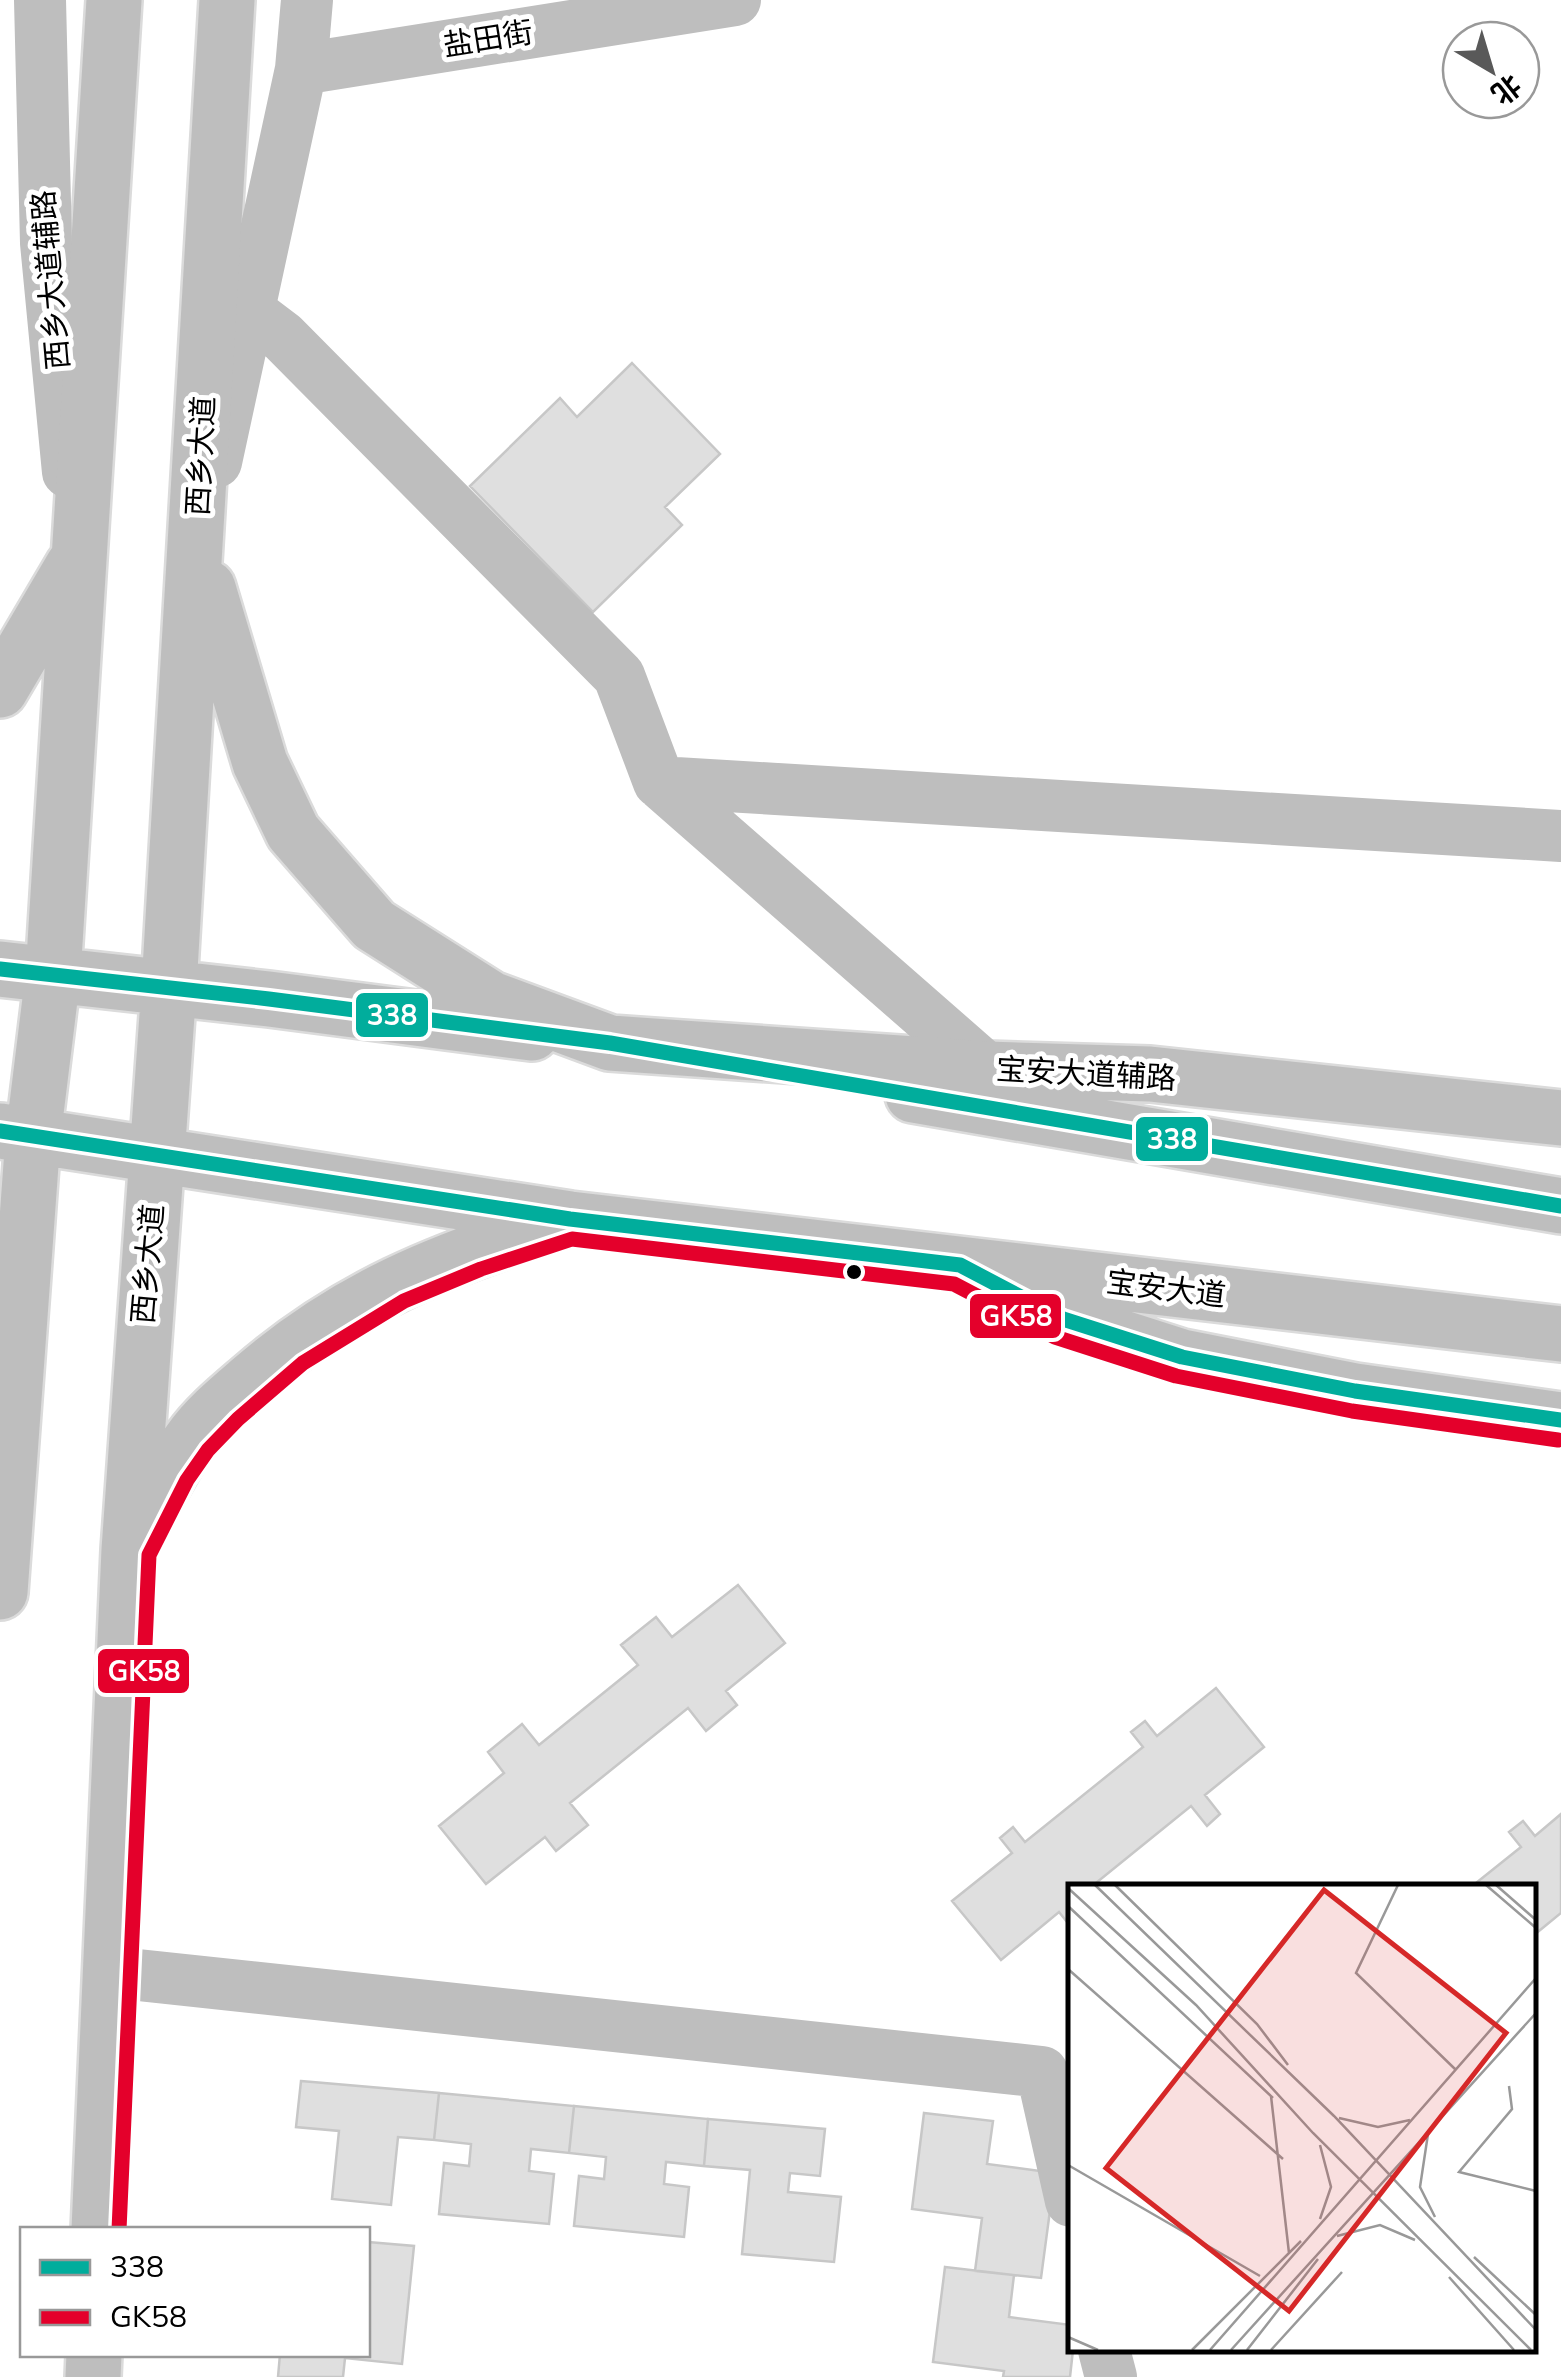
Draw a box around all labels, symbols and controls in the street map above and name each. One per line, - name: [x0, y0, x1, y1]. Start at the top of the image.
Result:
- street label: 盐田街: [440, 12, 535, 64]
- north arrow: [1441, 20, 1541, 120]
- text: 北: [1485, 68, 1529, 113]
- street label: 西乡大道辅路: [23, 189, 77, 371]
- street label: 西乡大道: [178, 395, 222, 517]
- line badge: 338: [354, 991, 430, 1039]
- text: 338: [367, 997, 417, 1032]
- street label: 宝安大道辅路: [995, 1049, 1177, 1097]
- line badge: 338: [1134, 1115, 1210, 1163]
- text: 338: [1147, 1121, 1197, 1156]
- street label: 西乡大道: [123, 1202, 171, 1325]
- unlabelled marker: [844, 1262, 864, 1282]
- street label: 宝安大道: [1104, 1262, 1228, 1314]
- line badge: GK58: [968, 1292, 1063, 1340]
- text: GK58: [980, 1298, 1052, 1333]
- line badge: GK58: [96, 1647, 191, 1695]
- text: GK58: [108, 1653, 180, 1688]
- inset map: [1068, 1884, 1536, 2352]
- legend: [20, 2227, 370, 2357]
- text: 338: [110, 2247, 164, 2285]
- text: GK58: [110, 2297, 187, 2335]

